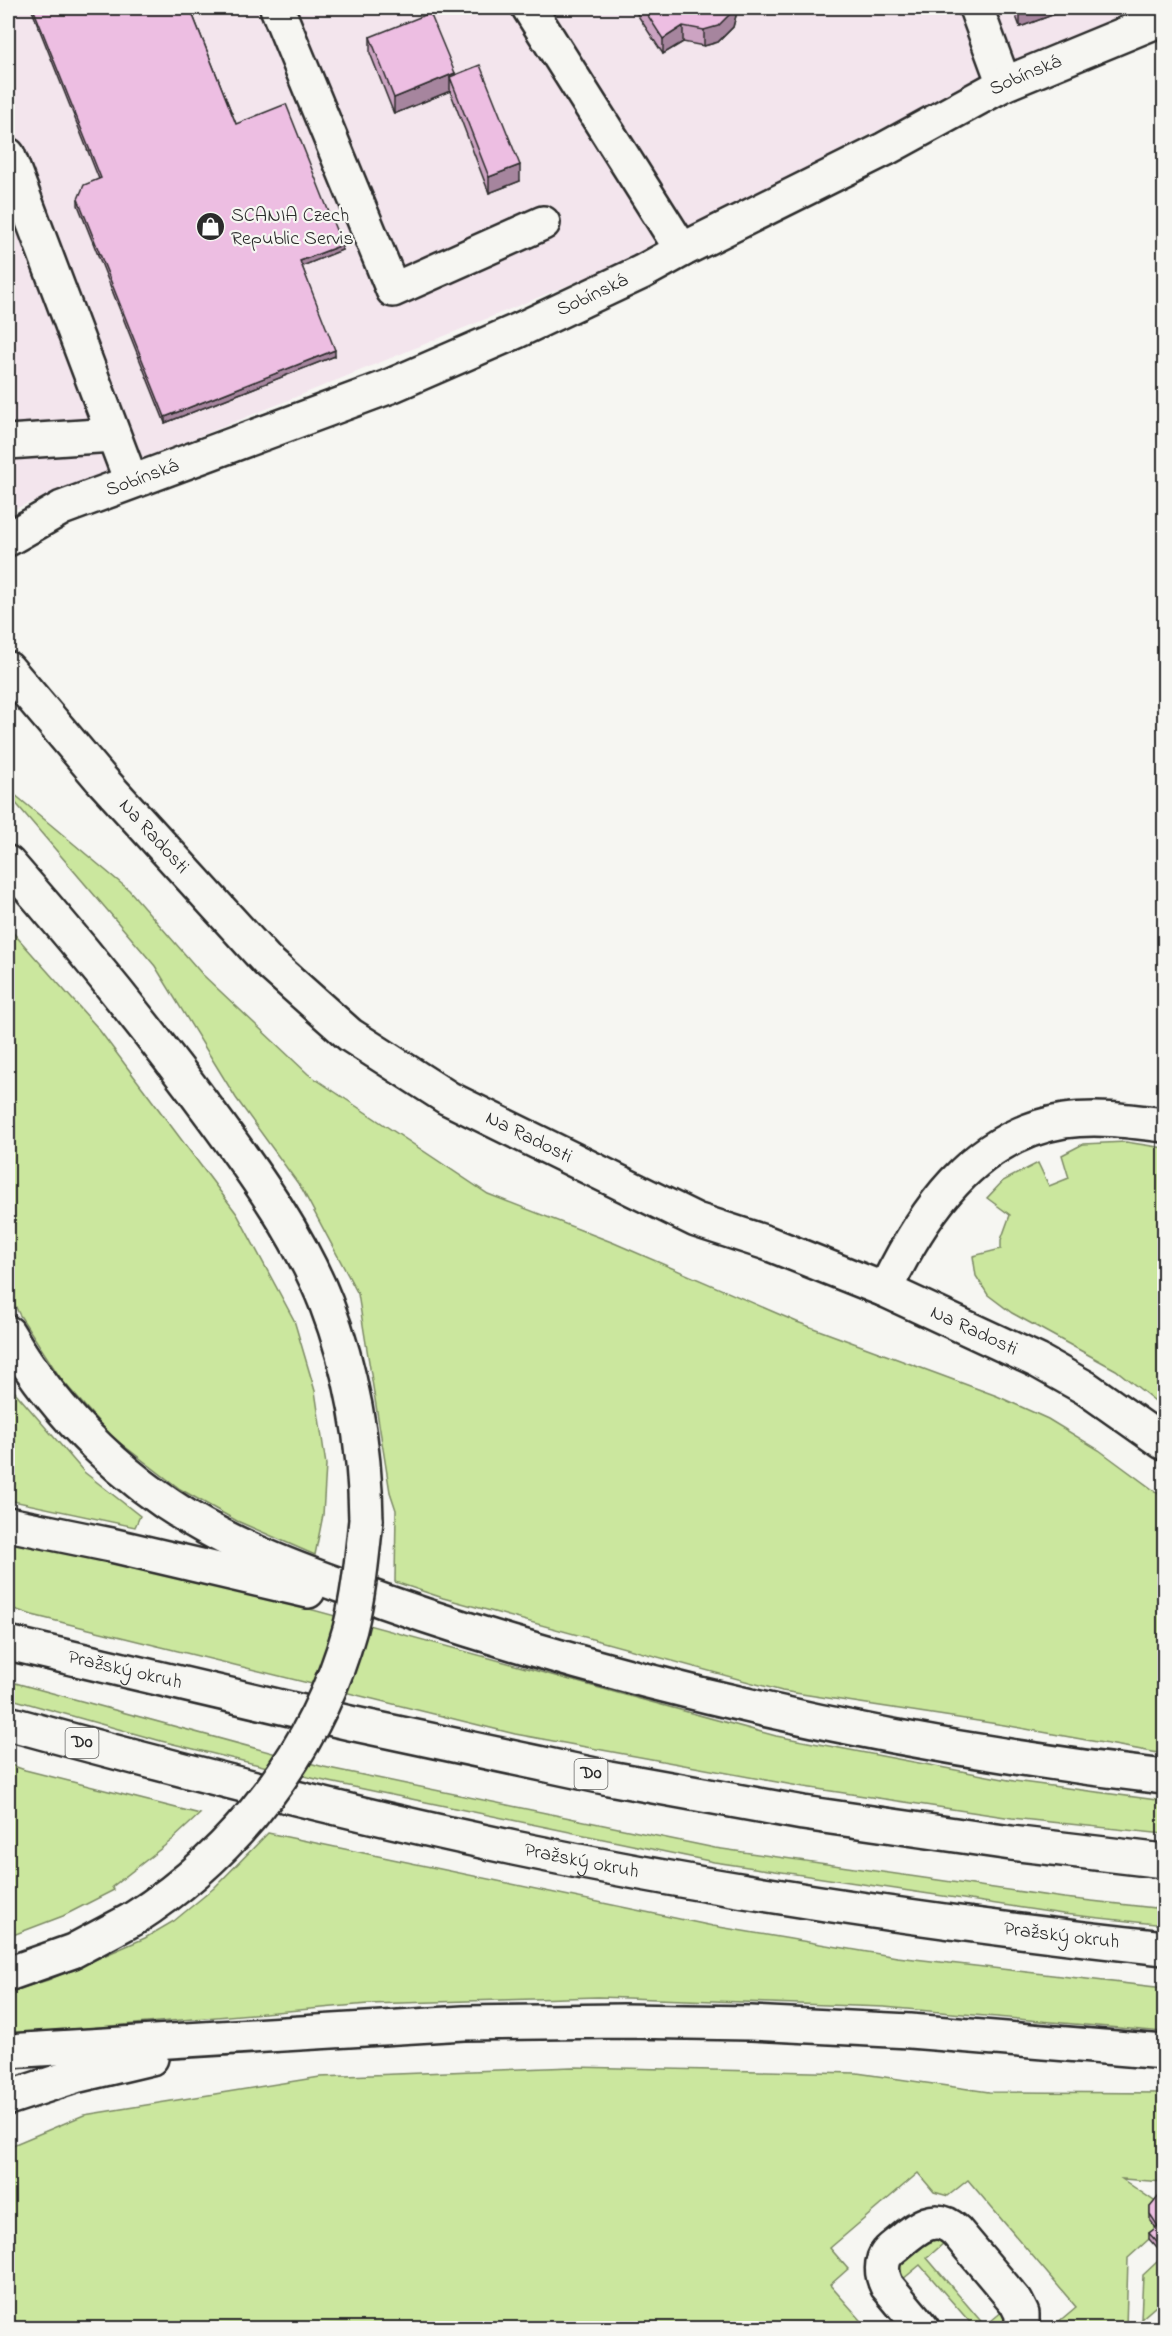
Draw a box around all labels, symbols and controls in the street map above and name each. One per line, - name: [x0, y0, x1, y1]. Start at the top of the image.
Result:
- street label: Sobínská: [984, 47, 1066, 104]
- place label: SCANIA Czech Republic Servis: [231, 202, 354, 254]
- shop icon: SCANIA Czech Republic Servis: [194, 211, 226, 243]
- street label: Sobínská: [552, 266, 633, 325]
- street label: Sobínská: [102, 451, 183, 505]
- street label: Na Radosti: [111, 792, 196, 881]
- street label: Na Radosti: [480, 1104, 577, 1171]
- street label: Na Radosti: [925, 1298, 1022, 1364]
- street label: Pražský okruh: [65, 1643, 185, 1698]
- road number: D0: [66, 1728, 98, 1758]
- road number: D0: [574, 1759, 608, 1789]
- street label: Pražský okruh: [521, 1836, 641, 1887]
- street label: Pražský okruh: [1002, 1915, 1121, 1957]

